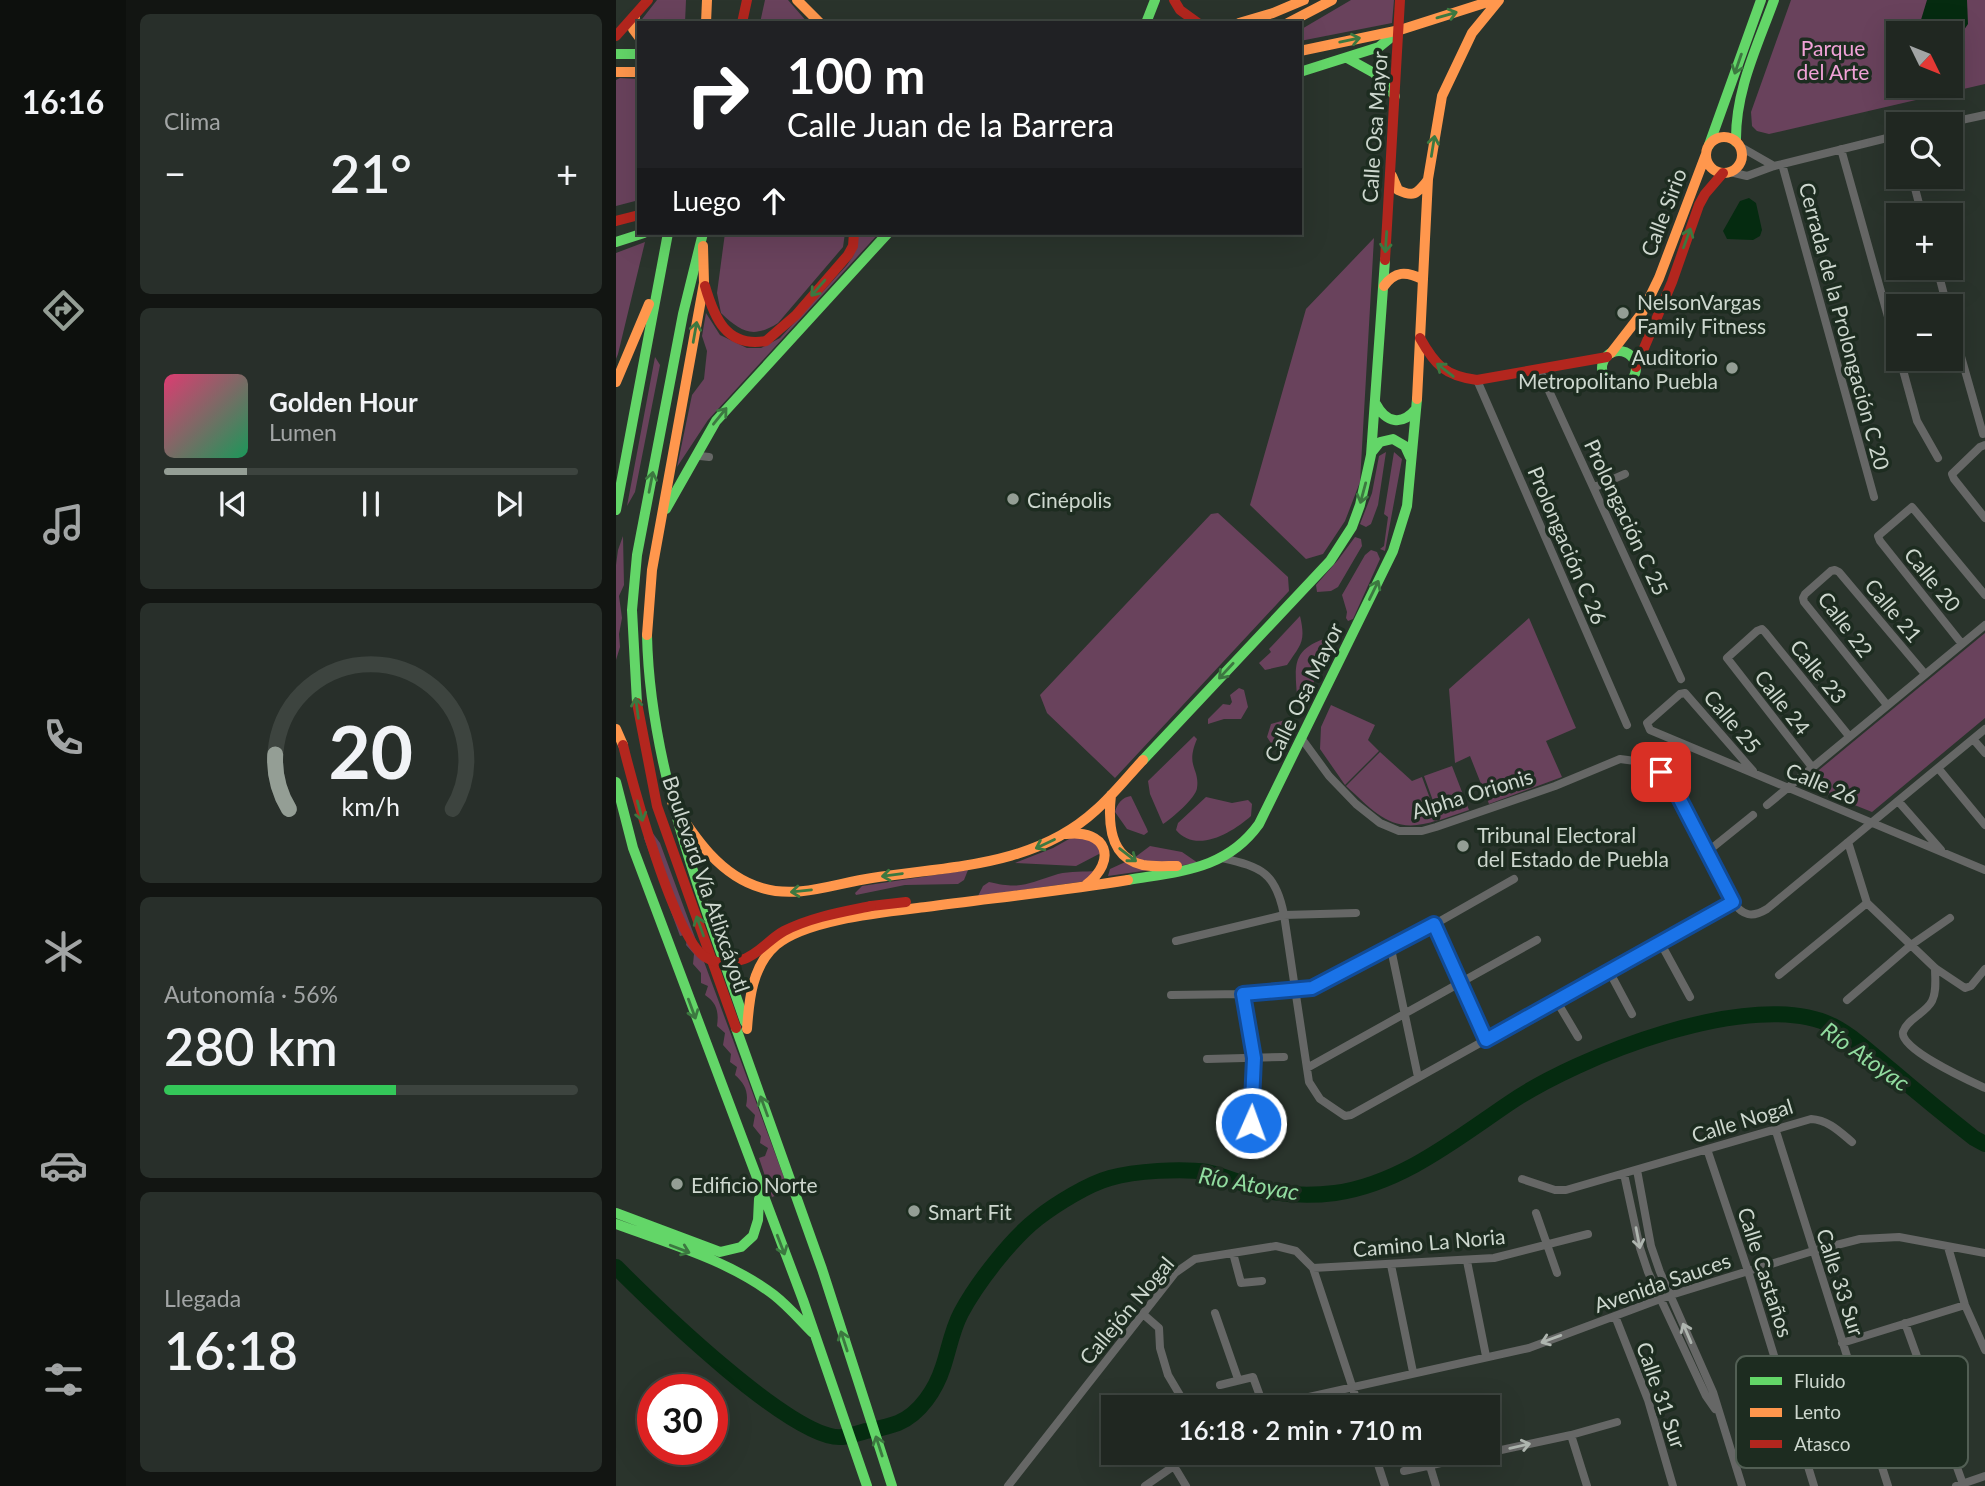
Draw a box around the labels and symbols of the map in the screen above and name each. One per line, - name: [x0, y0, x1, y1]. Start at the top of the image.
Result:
- one-way arrow: [1436, 8, 1458, 21]
- north arrow: [1886, 21, 1964, 98]
- one-way arrow: [1338, 33, 1361, 47]
- park label: Parque del Arte: [1797, 35, 1869, 84]
- street label: Calle Osa Mayor: [1356, 50, 1392, 204]
- one-way arrow: [1731, 53, 1743, 75]
- one-way arrow: [1427, 135, 1440, 158]
- street label: Calle Sirio: [1635, 165, 1691, 259]
- street label: Cerrada de la Prolongación C 20: [1795, 180, 1895, 472]
- one-way arrow: [1682, 227, 1694, 249]
- one-way arrow: [1380, 230, 1393, 253]
- one-way arrow: [811, 279, 827, 297]
- place label: NelsonVargas Family Fitness: [1637, 289, 1766, 338]
- marker: NelsonVargas Family Fitness: [1615, 305, 1631, 321]
- one-way arrow: [689, 321, 702, 343]
- place label: Auditorio Metropolitano Puebla: [1518, 344, 1718, 393]
- marker: Auditorio Metropolitano Puebla: [1724, 360, 1740, 376]
- one-way arrow: [1437, 362, 1455, 377]
- one-way arrow: [713, 408, 728, 426]
- street label: Prolongación C 25: [1580, 435, 1674, 599]
- street label: Prolongación C 26: [1523, 462, 1613, 628]
- one-way arrow: [645, 471, 658, 494]
- one-way arrow: [1356, 482, 1369, 504]
- place label: Cinépolis: [1027, 487, 1112, 512]
- marker: Cinépolis: [1005, 491, 1021, 507]
- street label: Calle 20: [1900, 542, 1966, 616]
- street label: Calle 21: [1860, 573, 1928, 647]
- one-way arrow: [1368, 580, 1381, 601]
- street label: Calle 22: [1813, 586, 1879, 662]
- street label: Calle Osa Mayor: [1258, 618, 1348, 766]
- street label: Calle 23: [1786, 634, 1852, 708]
- one-way arrow: [1218, 662, 1234, 680]
- street label: Calle 24: [1750, 665, 1816, 739]
- street label: Calle 25: [1699, 684, 1767, 758]
- one-way arrow: [631, 697, 644, 720]
- pin: [1631, 742, 1691, 802]
- street label: Calle 26: [1783, 757, 1861, 809]
- street label: Alpha Orionis: [1408, 763, 1536, 823]
- street label: Boulevard Vía Atlixcáyotl: [658, 772, 756, 996]
- one-way arrow: [634, 799, 647, 822]
- place label: Tribunal Electoral del Estado de Puebla: [1477, 822, 1669, 871]
- one-way arrow: [1035, 838, 1056, 851]
- marker: Tribunal Electoral del Estado de Puebla: [1455, 838, 1471, 854]
- one-way arrow: [1118, 848, 1136, 863]
- one-way arrow: [881, 868, 904, 881]
- one-way arrow: [790, 884, 813, 897]
- one-way arrow: [693, 916, 705, 938]
- one-way arrow: [687, 997, 700, 1019]
- water label: Río Atoyac: [1816, 1015, 1916, 1097]
- position arrow: [1214, 1086, 1288, 1160]
- street label: Calle Nogal: [1688, 1093, 1796, 1147]
- one-way arrow: [757, 1096, 769, 1118]
- water label: Río Atoyac: [1197, 1160, 1301, 1206]
- place label: Edificio Norte: [691, 1172, 818, 1197]
- marker: Edificio Norte: [669, 1176, 685, 1192]
- place label: Smart Fit: [928, 1199, 1012, 1224]
- marker: Smart Fit: [906, 1203, 922, 1219]
- street label: Calle Castaños: [1733, 1204, 1799, 1340]
- street label: Camino La Noria: [1352, 1223, 1506, 1261]
- street label: Calle 33 Sur: [1812, 1225, 1870, 1339]
- one-way arrow: [1631, 1226, 1645, 1249]
- one-way arrow: [776, 1234, 789, 1256]
- one-way arrow: [668, 1243, 690, 1256]
- street label: Avenida Sauces: [1590, 1247, 1734, 1317]
- street label: Callejón Nogal: [1074, 1251, 1178, 1369]
- one-way arrow: [1680, 1323, 1693, 1345]
- one-way arrow: [837, 1330, 849, 1352]
- one-way arrow: [1540, 1334, 1562, 1347]
- street label: Calle 31 Sur: [1632, 1338, 1692, 1452]
- legend: [1736, 1356, 1968, 1468]
- text: Fluido: [1794, 1369, 1846, 1392]
- speed limit sign: 30: [637, 1374, 728, 1465]
- text: Lento: [1794, 1400, 1841, 1423]
- text: Atasco: [1794, 1432, 1850, 1455]
- one-way arrow: [872, 1435, 884, 1457]
- one-way arrow: [1508, 1438, 1531, 1452]

